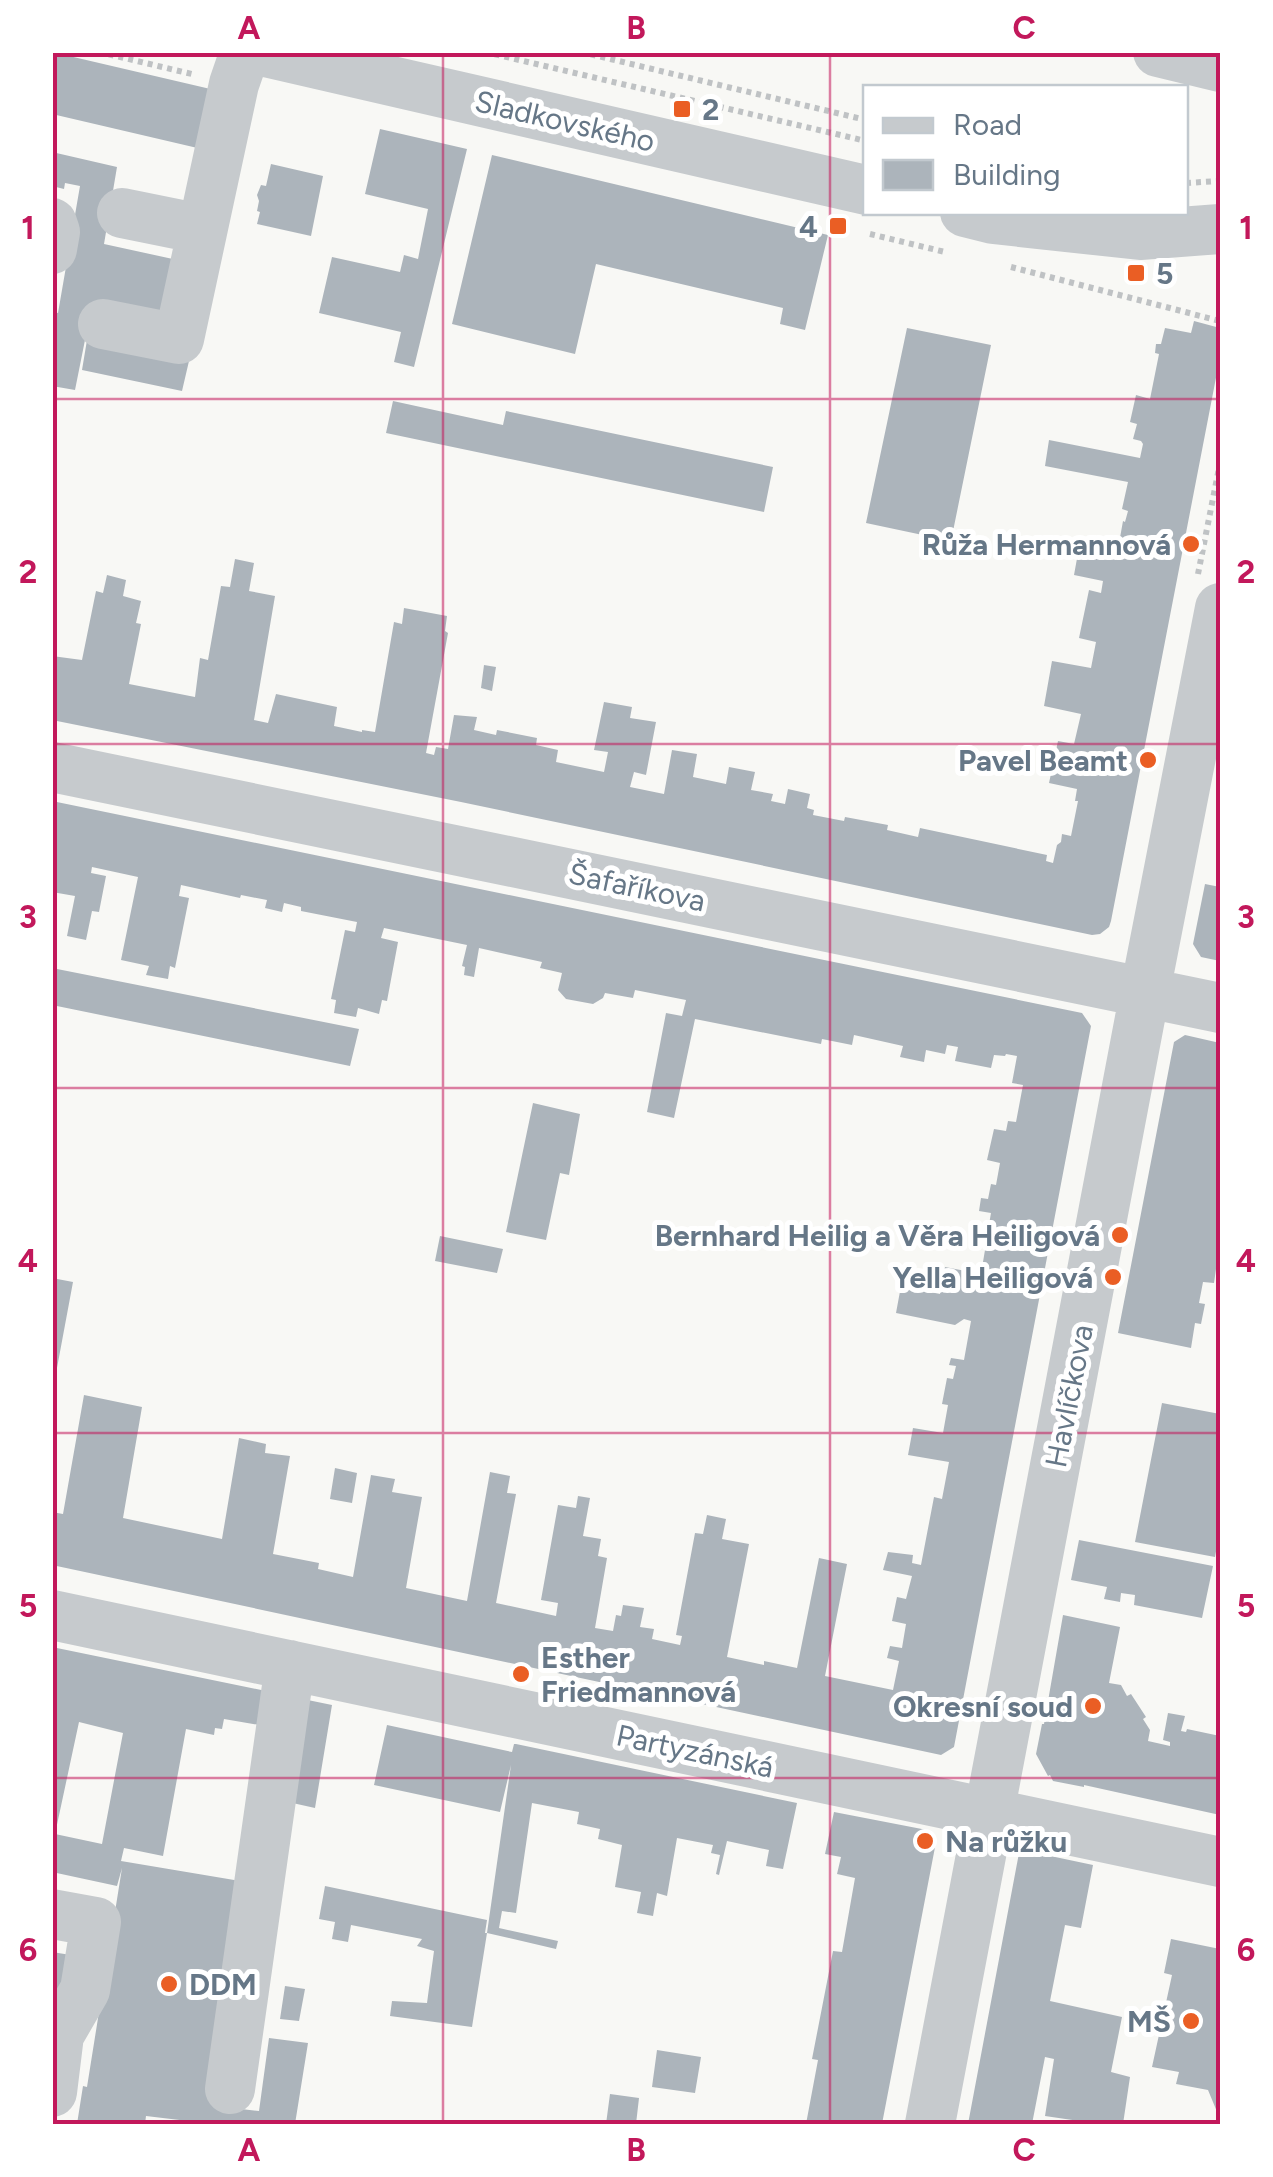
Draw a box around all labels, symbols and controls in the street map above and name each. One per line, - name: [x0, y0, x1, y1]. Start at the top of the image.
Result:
- text: A: [238, 9, 261, 47]
- text: B: [626, 9, 646, 47]
- text: C: [1012, 9, 1036, 47]
- street label: Sladkovského: [471, 82, 659, 160]
- legend: [863, 85, 1188, 215]
- place label: 2: [702, 91, 719, 128]
- marker: 2: [671, 98, 693, 120]
- text: Road: [953, 106, 1022, 143]
- text: Building: [953, 156, 1061, 193]
- place label: 4: [799, 208, 818, 245]
- text: 1: [21, 209, 35, 247]
- text: 1: [1239, 209, 1253, 247]
- marker: 4: [827, 215, 849, 237]
- place label: 5: [1156, 255, 1173, 292]
- marker: 5: [1125, 262, 1147, 284]
- place label: Růža Hermannová: [922, 526, 1171, 563]
- marker: Růža Hermannová: [1180, 533, 1202, 555]
- text: 2: [19, 553, 37, 591]
- text: 2: [1237, 553, 1255, 591]
- place label: Pavel Beamt: [958, 742, 1128, 779]
- marker: Pavel Beamt: [1137, 749, 1159, 771]
- street label: Šafaříkova: [565, 854, 709, 920]
- text: 3: [19, 898, 37, 936]
- text: 3: [1237, 898, 1255, 936]
- place label: Bernhard Heilig a Věra Heiligová: [655, 1217, 1100, 1254]
- marker: Bernhard Heilig a Věra Heiligová: [1109, 1224, 1131, 1246]
- text: 4: [18, 1242, 38, 1280]
- text: 4: [1236, 1242, 1256, 1280]
- place label: Yella Heiligová: [893, 1259, 1093, 1296]
- marker: Yella Heiligová: [1102, 1266, 1124, 1288]
- street label: Havlíčkova: [1037, 1321, 1101, 1471]
- text: 5: [19, 1587, 37, 1625]
- text: 5: [1237, 1587, 1255, 1625]
- place label: Esther Friedmannová: [541, 1639, 736, 1710]
- marker: Esther Friedmannová: [510, 1663, 532, 1685]
- place label: Okresní soud: [893, 1688, 1073, 1725]
- marker: Okresní soud: [1082, 1695, 1104, 1717]
- street label: Partyzánská: [613, 1716, 777, 1786]
- place label: Na růžku: [945, 1823, 1067, 1860]
- marker: Na růžku: [914, 1830, 936, 1852]
- text: 6: [19, 1931, 37, 1969]
- text: 6: [1237, 1931, 1255, 1969]
- place label: DDM: [189, 1966, 257, 2003]
- marker: DDM: [158, 1973, 180, 1995]
- place label: MŠ: [1127, 2003, 1171, 2040]
- marker: MŠ: [1180, 2010, 1202, 2032]
- text: A: [238, 2131, 261, 2169]
- text: B: [626, 2131, 646, 2169]
- text: C: [1012, 2131, 1036, 2169]

